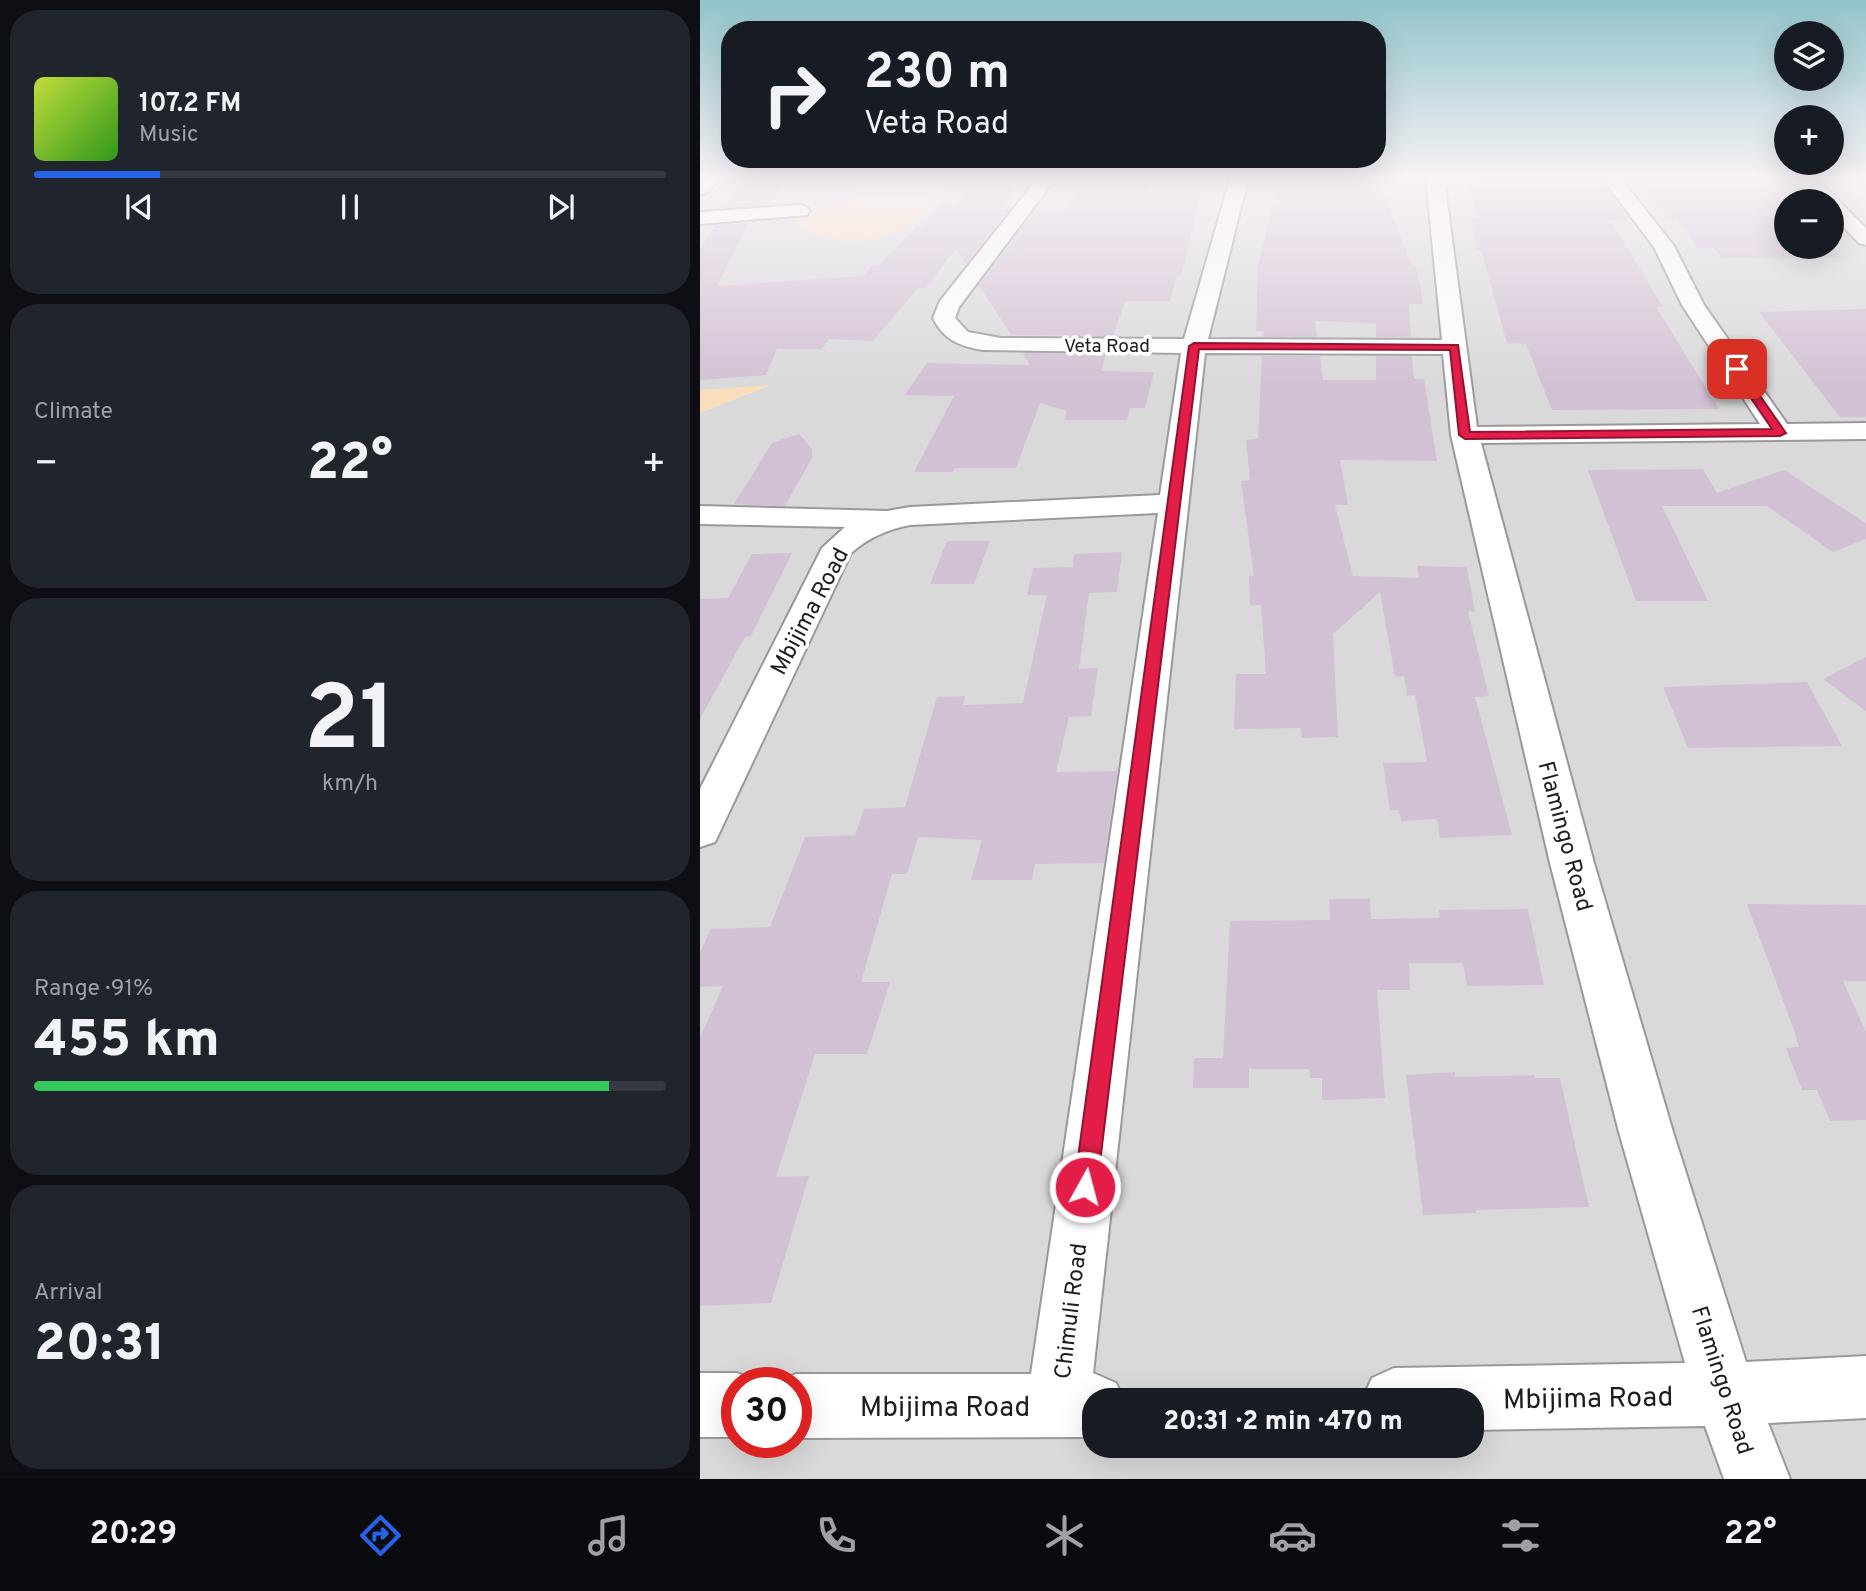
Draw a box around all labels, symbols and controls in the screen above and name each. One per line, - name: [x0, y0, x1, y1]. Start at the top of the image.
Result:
- map controls: [1774, 21, 1844, 259]
- button: layers: [1774, 21, 1844, 91]
- text: 230 m: [864, 44, 1010, 106]
- icon: right: [749, 49, 840, 140]
- text: 107.2 FM: [139, 88, 241, 121]
- text: Veta Road: [864, 105, 1009, 145]
- button: +: [1774, 105, 1844, 175]
- text: Music: [139, 121, 199, 150]
- icon: previous: [120, 188, 158, 226]
- icon: pause: [331, 188, 369, 226]
- icon: next: [542, 188, 580, 226]
- button: −: [1774, 189, 1844, 259]
- street label: Veta Road: [1064, 335, 1150, 359]
- pin: [1707, 339, 1767, 399]
- icon: arrive: [1718, 350, 1756, 388]
- text: Climate: [34, 398, 113, 427]
- text: 22°: [307, 432, 393, 498]
- text: −: [34, 441, 59, 490]
- text: +: [641, 441, 666, 490]
- street label: Mbijima Road: [766, 544, 857, 681]
- text: 21: [304, 667, 396, 782]
- street label: Flamingo Road: [1530, 758, 1598, 915]
- text: km/h: [322, 770, 378, 799]
- text: Range · 91%: [34, 975, 153, 1004]
- text: 455 km: [34, 1009, 220, 1075]
- position arrow: [1048, 1150, 1122, 1224]
- street label: Chimuli Road: [1050, 1242, 1095, 1381]
- text: Arrival: [34, 1279, 103, 1308]
- street label: Flamingo Road: [1683, 1303, 1758, 1459]
- text: 20:31: [34, 1313, 166, 1379]
- speed limit sign: 30: [721, 1367, 812, 1458]
- street label: Mbijima Road: [1503, 1381, 1674, 1419]
- street label: Mbijima Road: [860, 1391, 1030, 1427]
- text: 20:31 · 2 min · 470 m: [1163, 1406, 1403, 1439]
- icon: directions: [356, 1511, 405, 1560]
- icon: music: [584, 1511, 633, 1560]
- icon: phone: [812, 1511, 861, 1560]
- icon: climate: [1040, 1511, 1089, 1560]
- icon: car: [1268, 1511, 1317, 1560]
- icon: filters: [1496, 1511, 1545, 1560]
- text: 20:29: [89, 1515, 177, 1555]
- text: 22°: [1724, 1515, 1776, 1555]

